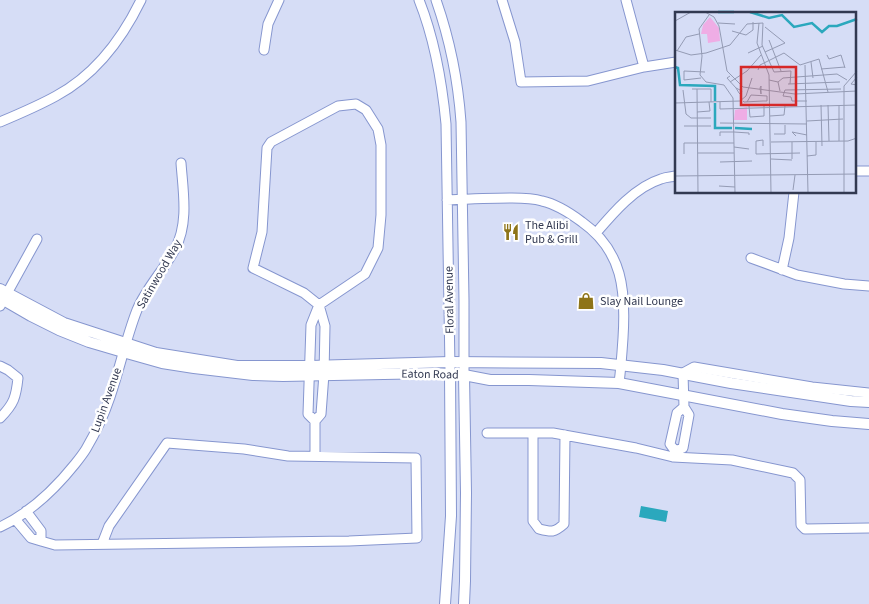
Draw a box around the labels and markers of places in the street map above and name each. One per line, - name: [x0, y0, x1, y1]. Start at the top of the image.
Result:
- place label: The Alibi Pub & Grill: [525, 217, 578, 248]
- restaurant icon: The Alibi Pub & Grill: [501, 222, 521, 242]
- shop icon: Slay Nail Lounge: [576, 291, 596, 311]
- place label: Slay Nail Lounge: [600, 293, 683, 310]

